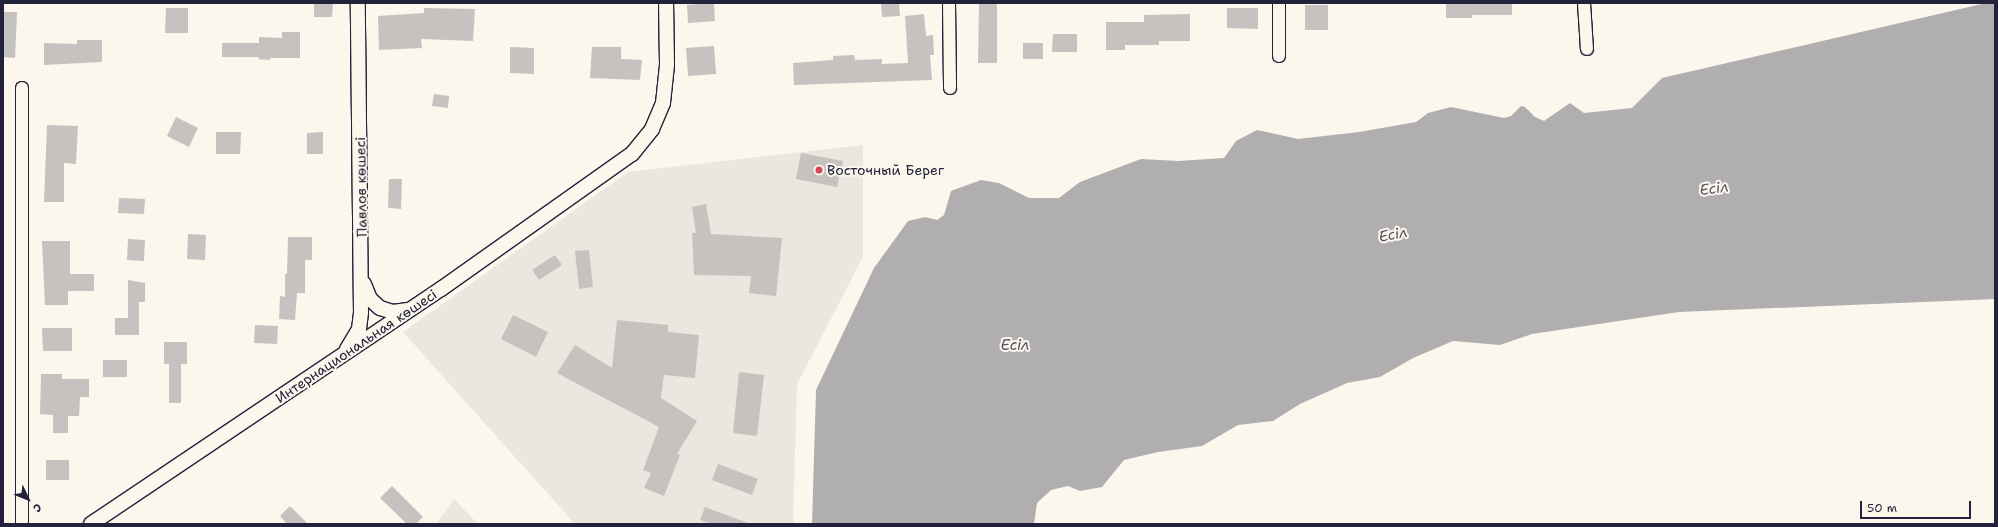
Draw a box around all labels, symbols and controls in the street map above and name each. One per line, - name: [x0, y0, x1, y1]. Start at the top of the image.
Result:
- street label: Павлов көшесі: [352, 137, 370, 237]
- place label: Восточный Берег: [827, 162, 944, 178]
- marker: Восточный Берег: [814, 165, 824, 175]
- water label: Есіл: [1698, 178, 1730, 200]
- water label: Есіл: [1377, 223, 1409, 247]
- street label: Интернациональная көшесі: [272, 286, 440, 406]
- water label: Есіл: [1001, 337, 1029, 355]
- north arrow: [8, 479, 48, 519]
- scale bar: [1862, 493, 1973, 519]
- text: С: [29, 500, 45, 515]
- text: 50 m: [1867, 500, 1897, 516]

